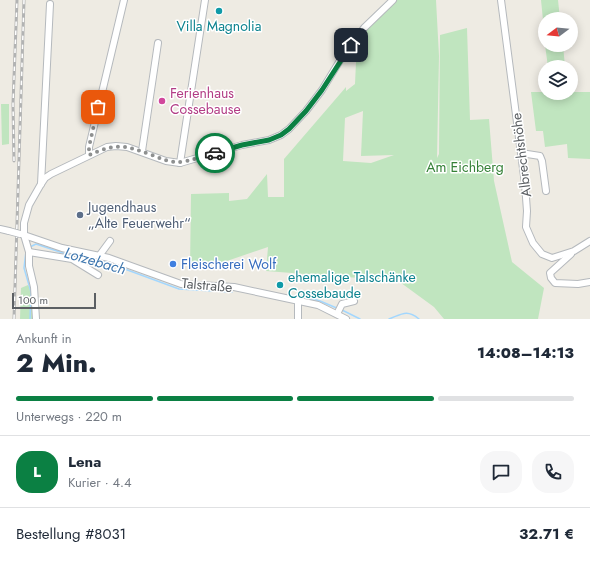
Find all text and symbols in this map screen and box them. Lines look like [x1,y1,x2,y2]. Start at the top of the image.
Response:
marker: Villa Magnolia [214,6,224,16]
north arrow [538,12,578,52]
map controls [538,12,578,100]
place label: Villa Magnolia [177,16,261,36]
pin [334,28,368,62]
icon: home [340,34,362,56]
button: layers [538,60,578,100]
place label: Ferienhaus Cossebause [170,83,241,119]
pin [81,90,115,124]
icon: bag [87,96,109,118]
marker: Ferienhaus Cossebause [157,96,167,106]
street label: Albrechtshöhe [506,112,536,198]
courier [195,133,235,173]
icon: car [204,142,226,164]
park label: Am Eichberg [426,157,504,177]
place label: Jugendhaus „Alte Feuerwehr“ [86,197,191,233]
marker: Jugendhaus „Alte Feuerwehr“ [75,210,85,220]
water label: Lotzebach [62,242,128,280]
place label: Fleischerei Wolf [181,254,277,274]
marker: Fleischerei Wolf [168,259,178,269]
place label: ehemalige Talschänke Cossebaude [288,267,416,303]
street label: Talstraße [181,273,233,297]
marker: ehemalige Talschänke Cossebaude [275,280,285,290]
scale bar [12,291,96,310]
text: 100 m [18,292,48,308]
text: Ankunft in [16,329,72,348]
text: 14:08–14:13 [477,342,574,364]
text: 2 Min. [16,344,97,382]
text: Unterwegs · 220 m [16,407,122,426]
text: Lena [68,451,101,473]
button: chat [480,451,522,493]
button: phone [532,451,574,493]
text: L [33,461,41,483]
text: Kurier · 4.4 [68,473,132,492]
text: Bestellung #8031 [16,523,126,545]
text: 32.71 € [519,523,574,545]

